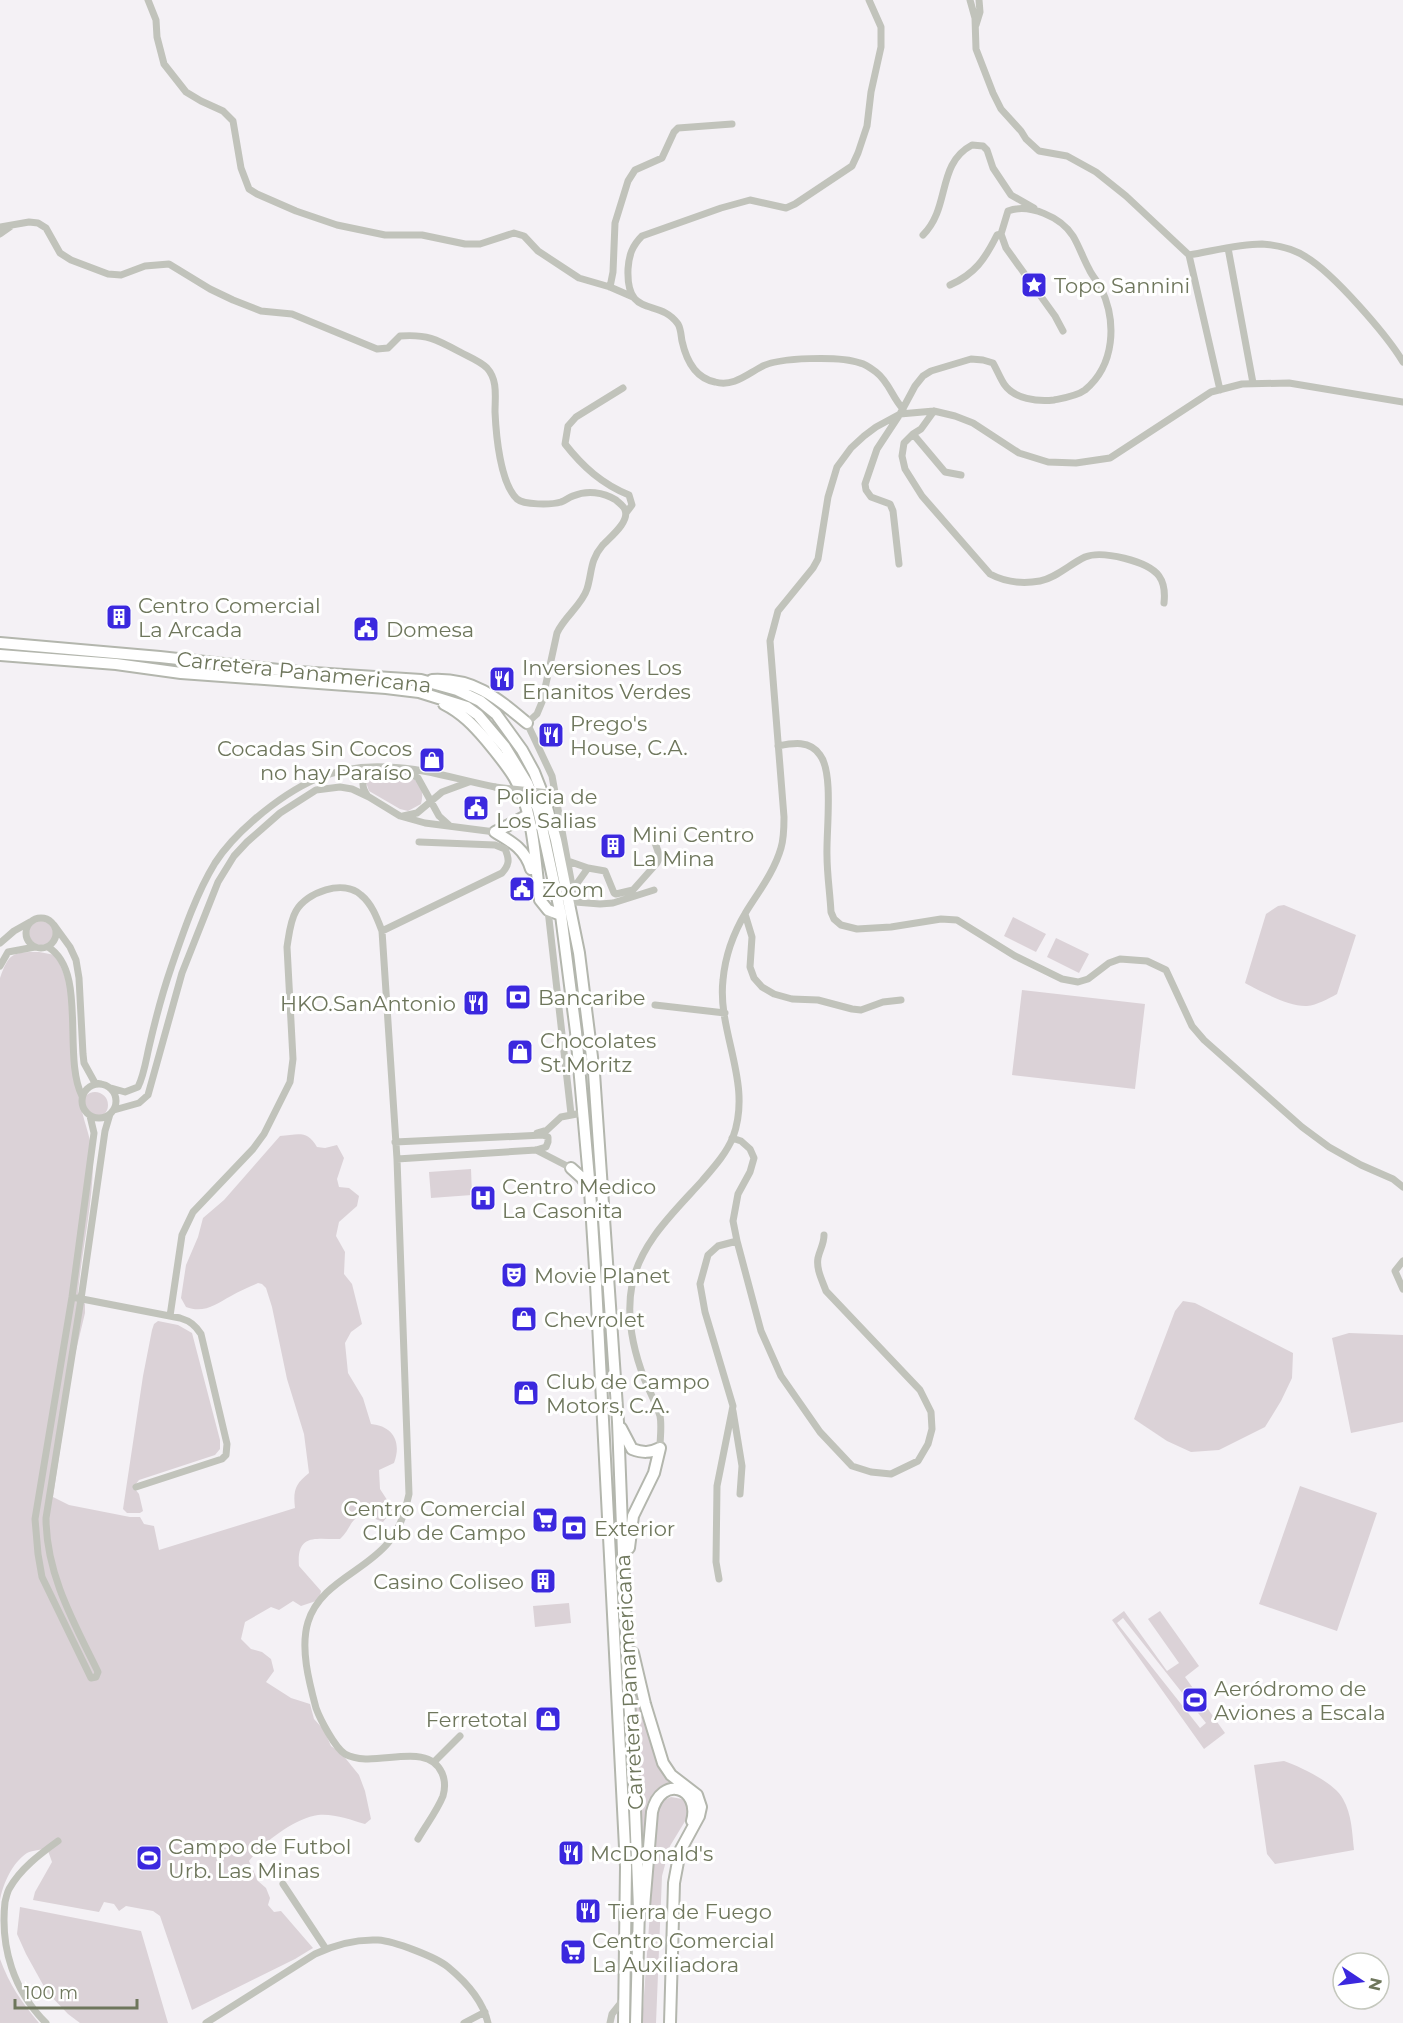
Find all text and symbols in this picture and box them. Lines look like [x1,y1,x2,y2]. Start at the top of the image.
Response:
place icon: Topo Sannini [1019,270,1049,300]
place label: Topo Sannini [1054,273,1190,298]
place label: Centro Comercial La Arcada [138,593,321,642]
building icon: Centro Comercial La Arcada [104,602,134,632]
public building icon: Domesa [351,614,381,644]
place label: Domesa [386,617,474,642]
street label: Carretera Panamericana [175,646,433,698]
place label: Inversiones Los Enanitos Verdes [522,655,691,704]
restaurant icon: Inversiones Los Enanitos Verdes [487,664,517,694]
place label: Prego's House, C.A. [570,711,688,760]
restaurant icon: Prego's House, C.A. [536,720,566,750]
place label: Cocadas Sin Cocos no hay Paraíso [217,736,412,785]
shop icon: Cocadas Sin Cocos no hay Paraíso [417,745,447,775]
place label: Policia de Los Salias [496,784,597,833]
public building icon: Policia de Los Salias [461,793,491,823]
place label: Mini Centro La Mina [632,822,754,871]
building icon: Mini Centro La Mina [598,831,628,861]
public building icon: Zoom [507,874,537,904]
place label: Zoom [542,877,604,902]
bank icon: Bancaribe [503,982,533,1012]
place label: Bancaribe [538,985,645,1010]
restaurant icon: HKO.SanAntonio [461,988,491,1018]
place label: HKO.SanAntonio [280,991,456,1016]
place label: Chocolates St.Moritz [540,1028,656,1077]
shop icon: Chocolates St.Moritz [505,1037,535,1067]
place label: Centro Medico La Casonita [502,1174,656,1223]
hospital icon: Centro Medico La Casonita [468,1183,498,1213]
theatre icon: Movie Planet [499,1260,529,1290]
place label: Movie Planet [534,1263,671,1288]
shop icon: Chevrolet [509,1304,539,1334]
place label: Chevrolet [544,1307,645,1332]
place label: Club de Campo Motors, C.A. [546,1369,710,1418]
shop icon: Club de Campo Motors, C.A. [511,1378,541,1408]
place label: Centro Comercial Club de Campo [343,1496,526,1545]
supermarket icon: Centro Comercial Club de Campo [530,1505,560,1535]
bank icon: Exterior [559,1513,589,1543]
place label: Exterior [594,1516,675,1541]
street label: Carretera Panamericana [610,1554,648,1810]
building icon: Casino Coliseo [528,1566,558,1596]
place label: Casino Coliseo [373,1569,524,1594]
place label: Aeródromo de Aviones a Escala [1214,1676,1386,1725]
sports icon: Aeródromo de Aviones a Escala [1180,1685,1210,1715]
shop icon: Ferretotal [533,1704,563,1734]
place label: Ferretotal [426,1707,528,1732]
place label: Campo de Futbol Urb. Las Minas [168,1834,351,1883]
restaurant icon: McDonald's [556,1838,586,1868]
place label: McDonald's [590,1841,713,1866]
sports icon: Campo de Futbol Urb. Las Minas [134,1843,164,1873]
restaurant icon: Tierra de Fuego [573,1896,603,1926]
place label: Tierra de Fuego [608,1899,772,1924]
place label: Centro Comercial La Auxiliadora [592,1928,775,1977]
supermarket icon: Centro Comercial La Auxiliadora [558,1937,588,1967]
north arrow [1331,1951,1391,2011]
scale bar [15,1972,136,2010]
text: N [1364,1976,1386,1993]
text: 100 m [24,1982,78,2004]

